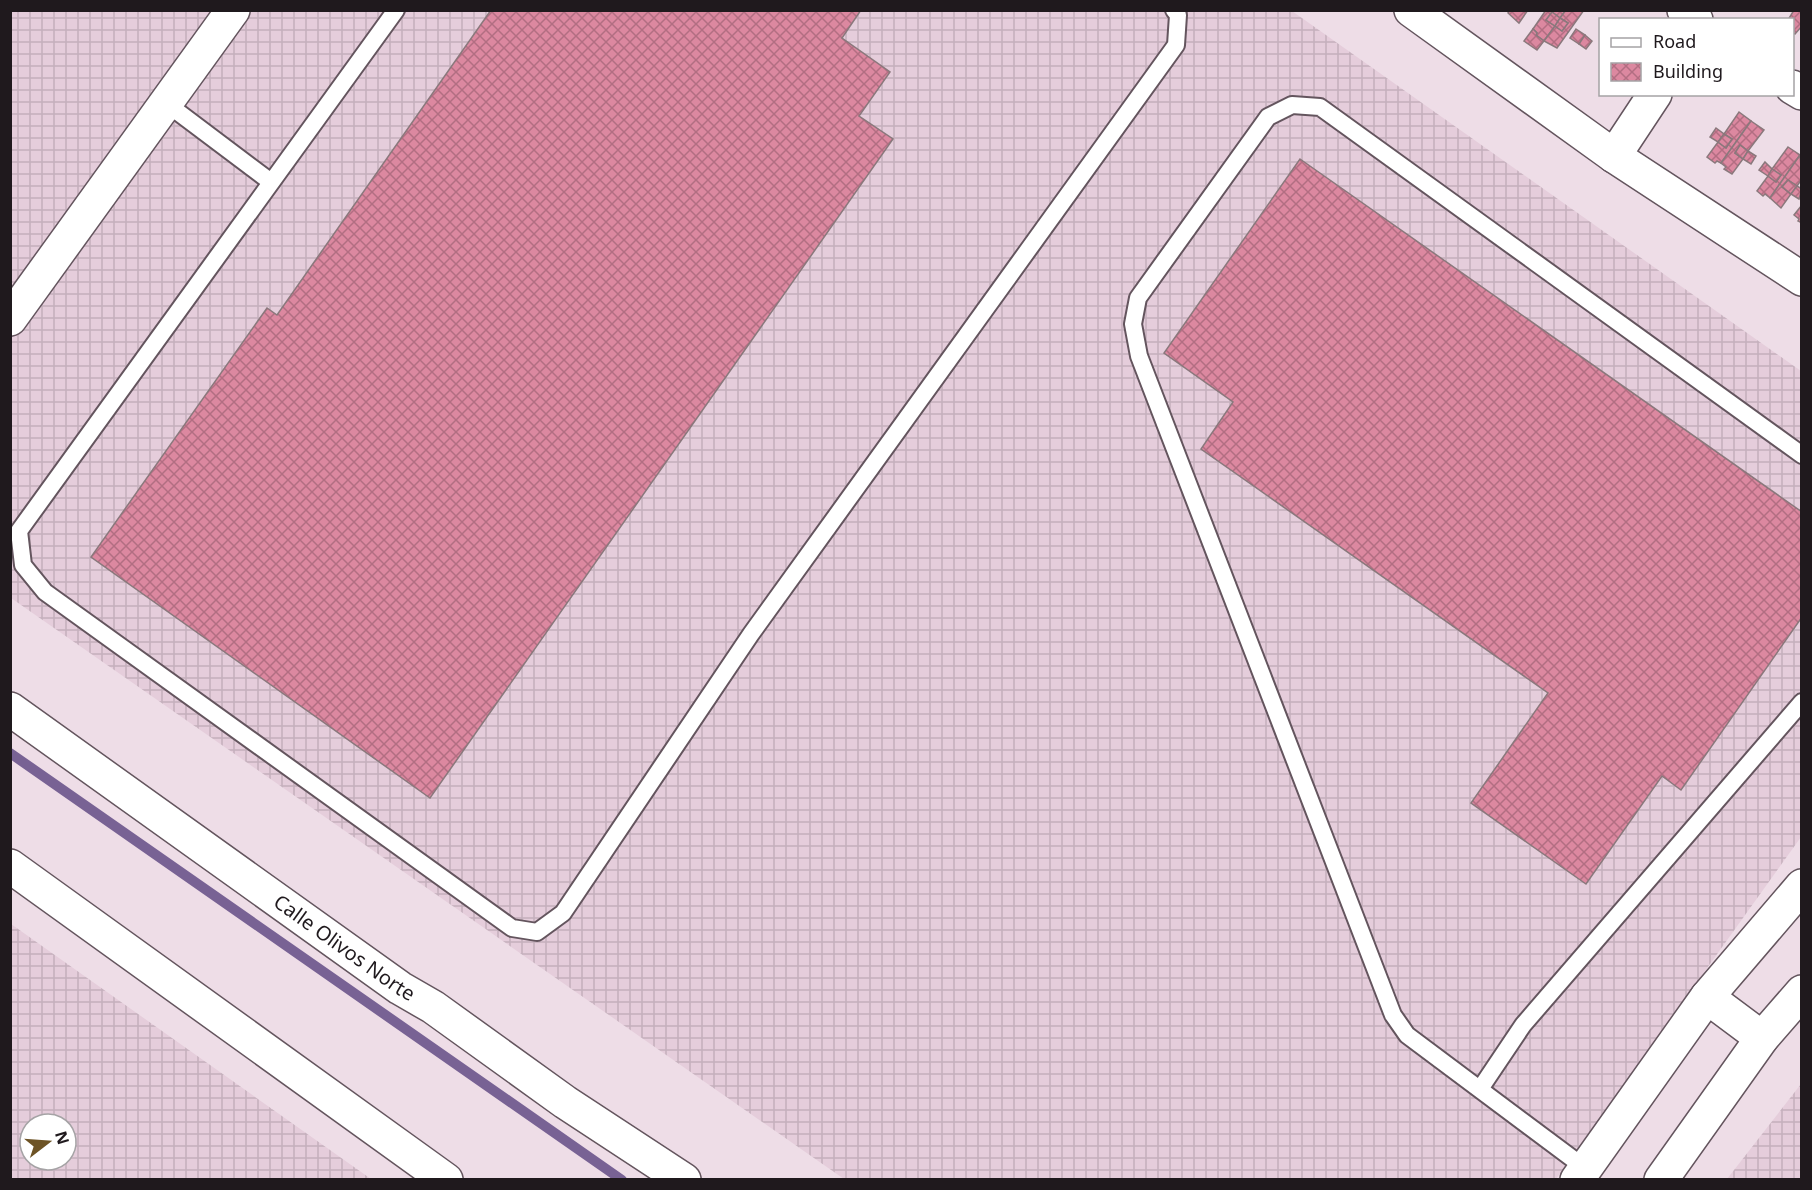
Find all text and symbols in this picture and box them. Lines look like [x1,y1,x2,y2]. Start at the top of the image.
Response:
legend [1599,18,1794,96]
text: Road [1653,29,1696,53]
text: Building [1653,59,1723,83]
street label: Calle Olivos Norte [268,888,420,1007]
north arrow [18,1112,78,1172]
text: N [50,1128,75,1147]

